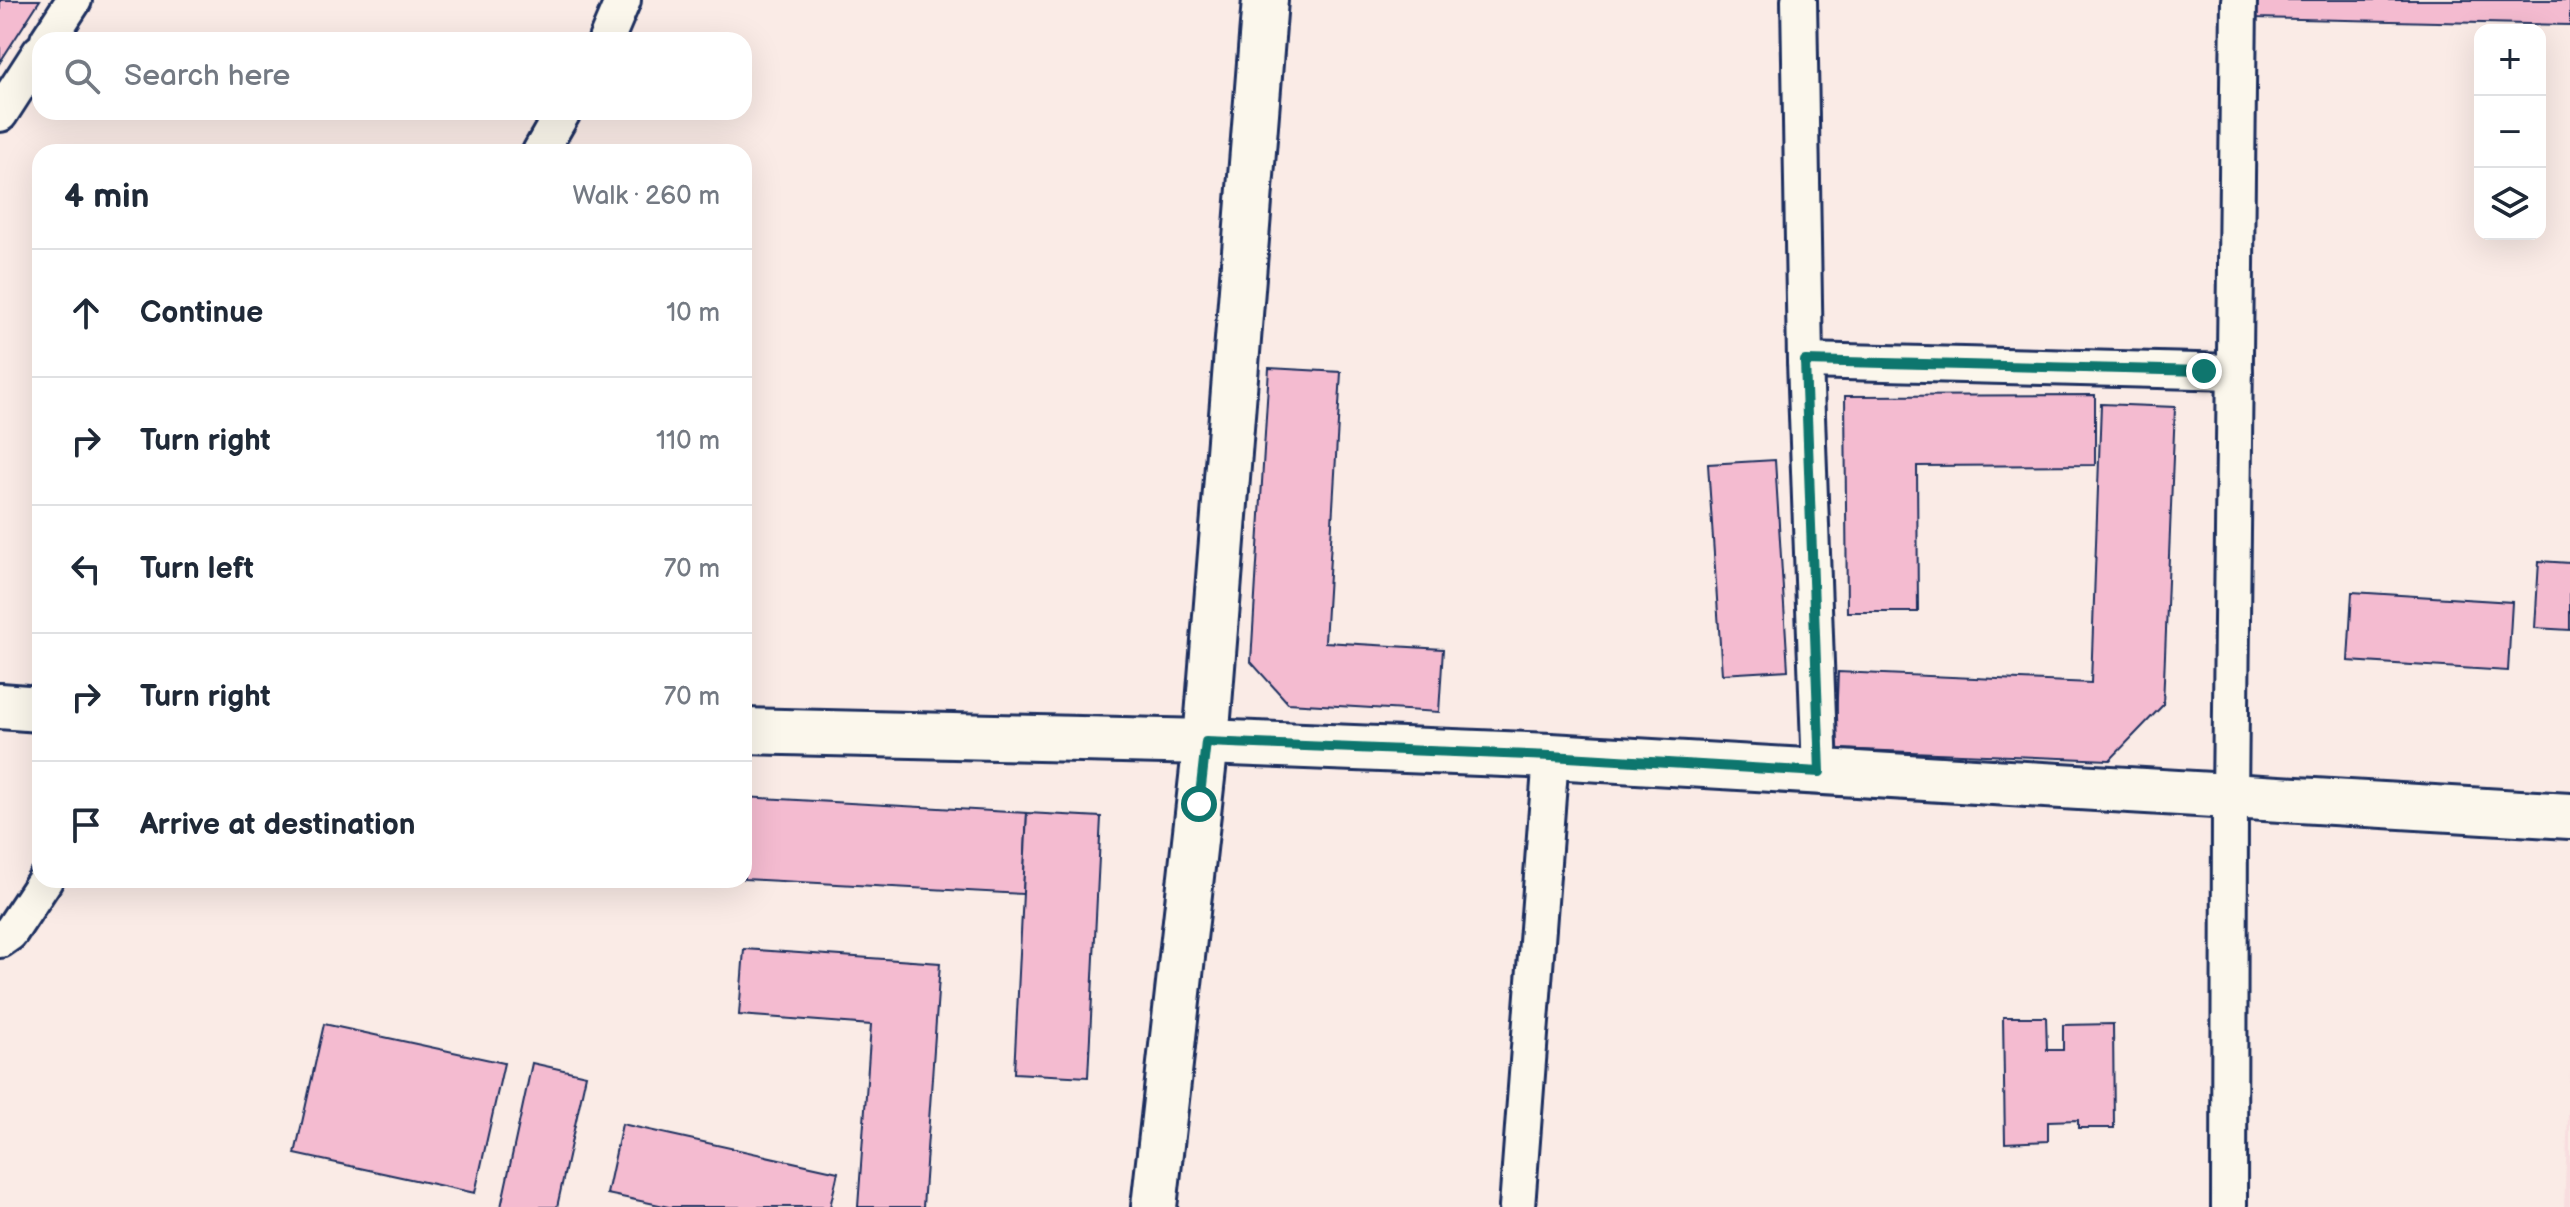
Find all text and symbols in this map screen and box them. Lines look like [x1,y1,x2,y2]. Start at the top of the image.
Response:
map controls [2474,24,2546,240]
button: + [2474,24,2546,96]
search box [32,32,752,120]
icon: search [60,54,104,98]
text: Search here [124,58,290,94]
button: − [2474,96,2546,168]
button: layers [2474,168,2546,240]
text: 4 min [64,176,150,217]
text: Walk · 260 m [573,181,720,212]
icon: ahead [64,291,108,335]
text: Continue [140,295,263,331]
text: 10 m [666,298,720,329]
route end [2186,353,2222,389]
icon: right [64,419,108,463]
text: Turn right [140,423,271,459]
text: 110 m [656,426,720,457]
icon: left [64,547,108,591]
text: Turn left [140,551,254,587]
text: 70 m [663,554,720,585]
icon: right [64,675,108,719]
text: Turn right [140,679,271,715]
text: 70 m [663,682,720,713]
route start [1181,786,1217,822]
icon: arrive [64,803,108,847]
text: Arrive at destination [140,807,416,843]

